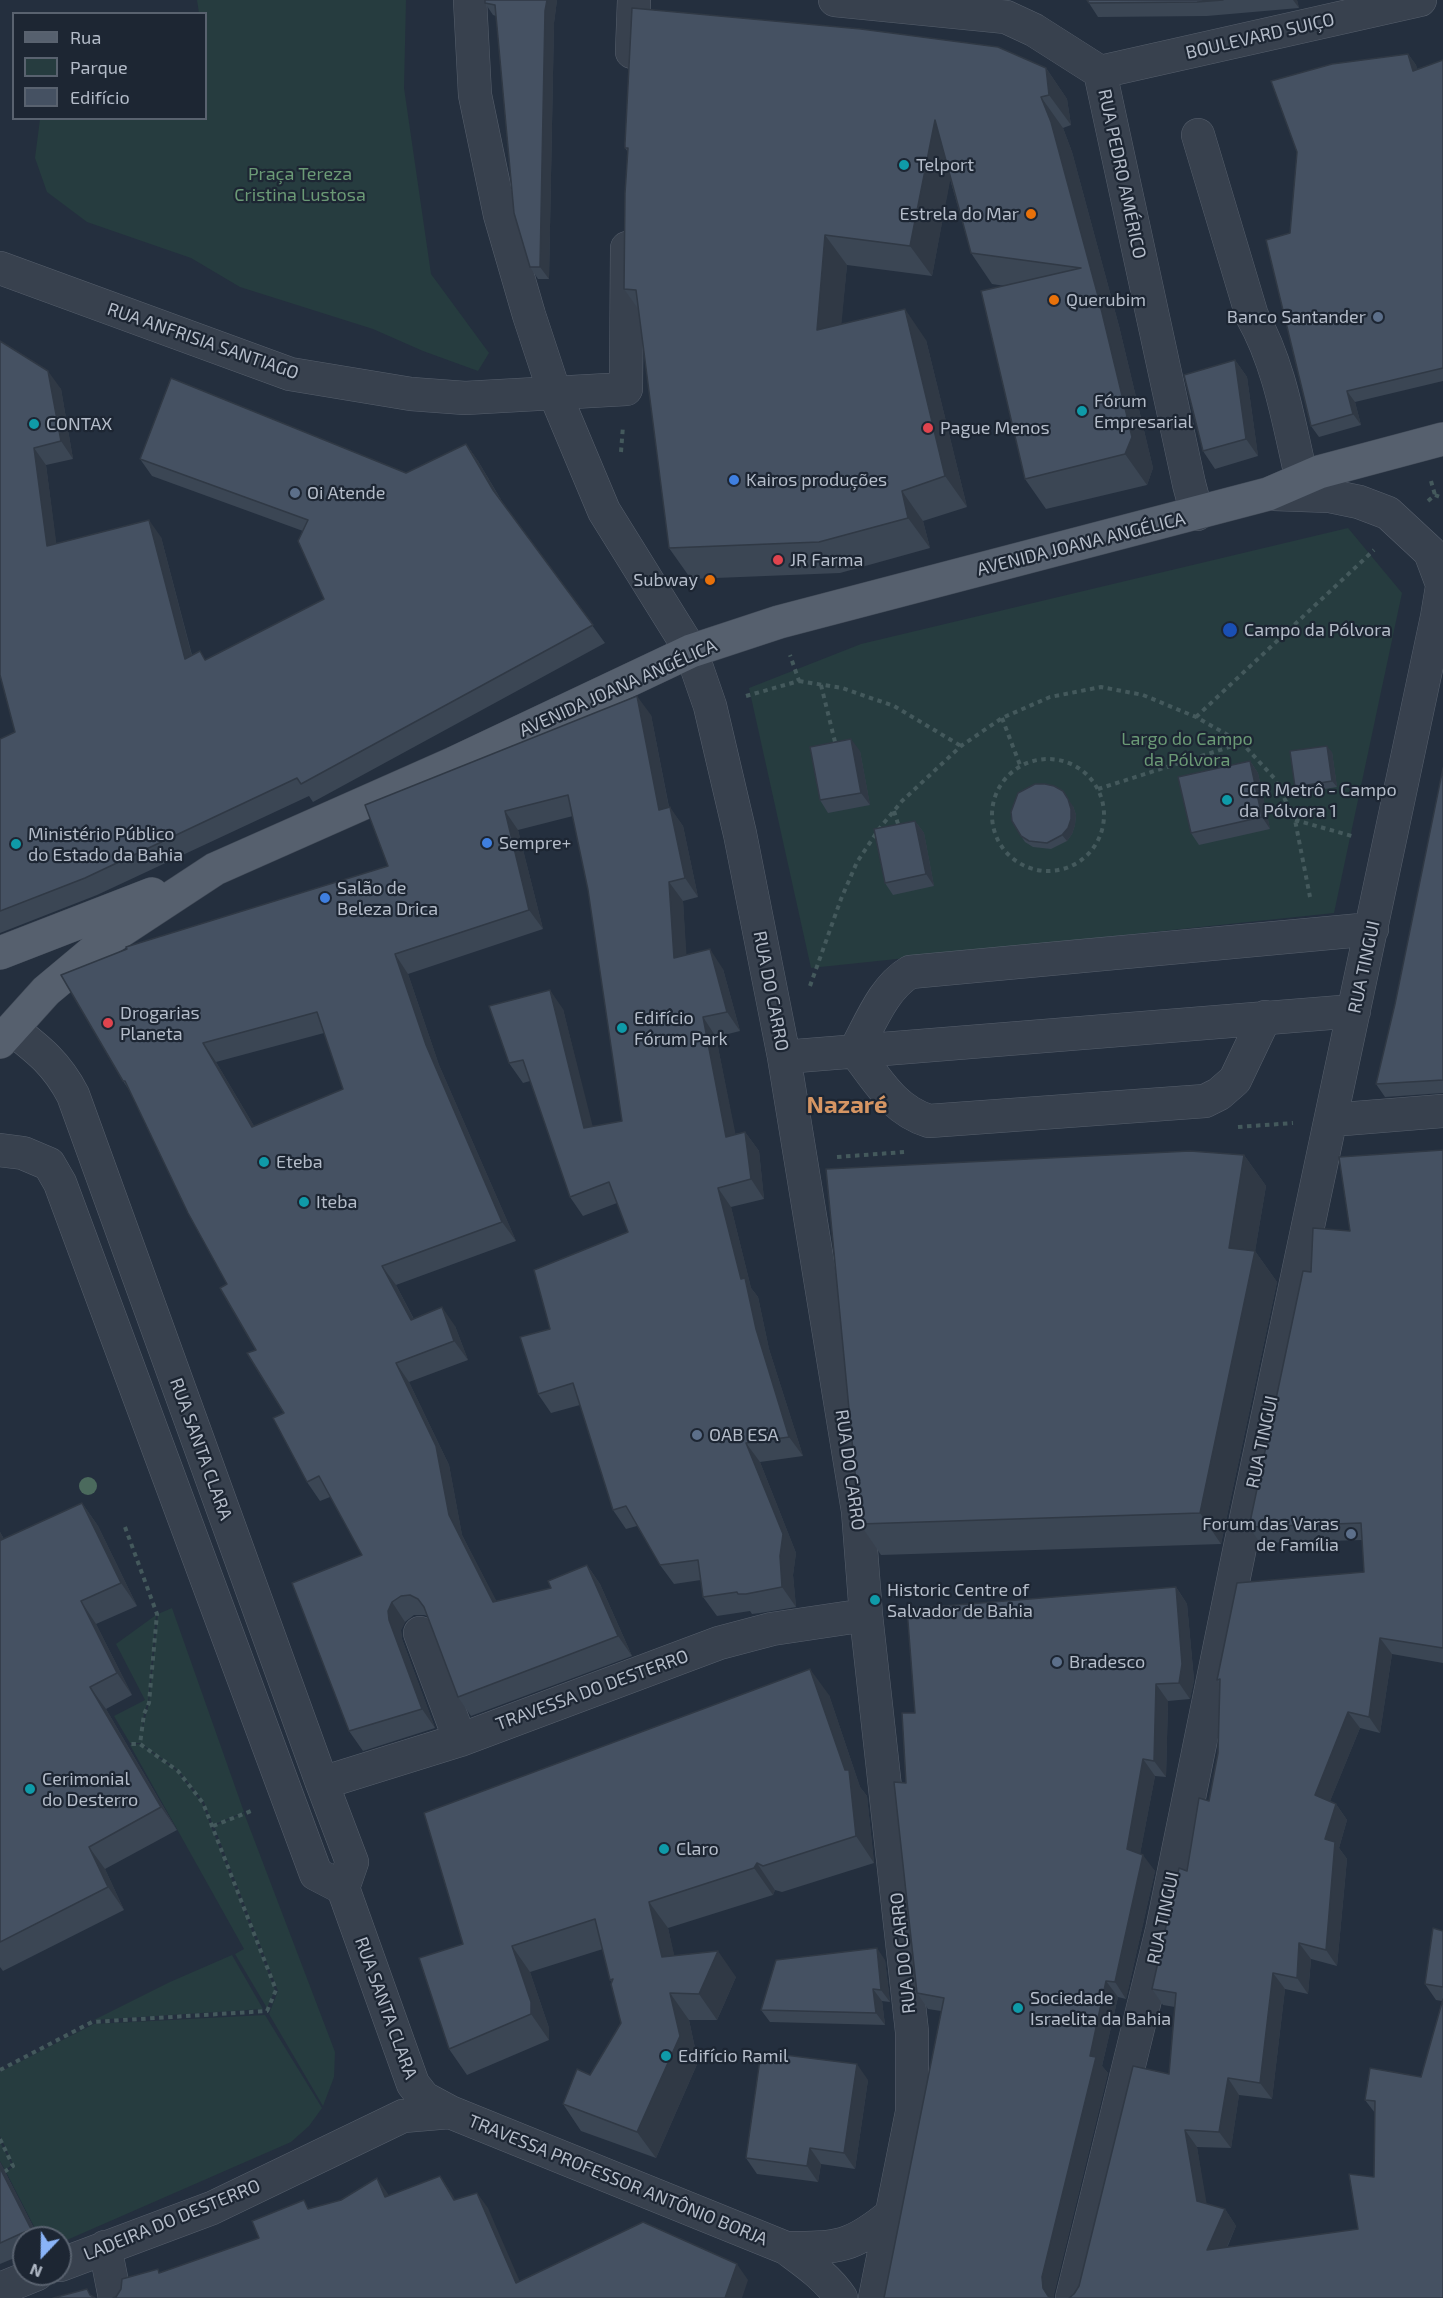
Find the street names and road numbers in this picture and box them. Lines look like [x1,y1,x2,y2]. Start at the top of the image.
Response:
street label: BOULEVARD SUIÇO [1184,8,1336,64]
street label: RUA PEDRO AMÉRICO [1093,87,1151,261]
street label: RUA ANFRISIA SANTIAGO [104,298,302,384]
street label: AVENIDA JOANA ANGÉLICA [975,508,1187,580]
street label: AVENIDA JOANA ANGÉLICA [516,635,720,741]
street label: RUA TINGUI [1344,919,1384,1015]
street label: RUA DO CARRO [749,929,793,1053]
street label: RUA SANTA CLARA [165,1375,237,1523]
street label: RUA TINGUI [1242,1394,1282,1490]
street label: RUA DO CARRO [831,1408,869,1532]
street label: TRAVESSA DO DESTERRO [493,1645,691,1735]
street label: RUA TINGUI [1143,1870,1183,1966]
street label: RUA DO CARRO [886,1891,920,2015]
street label: RUA SANTA CLARA [350,1934,422,2082]
street label: TRAVESSA PROFESSOR ANTÔNIO BORJA [465,2110,771,2250]
street label: LADEIRA DO DESTERRO [81,2175,263,2265]

